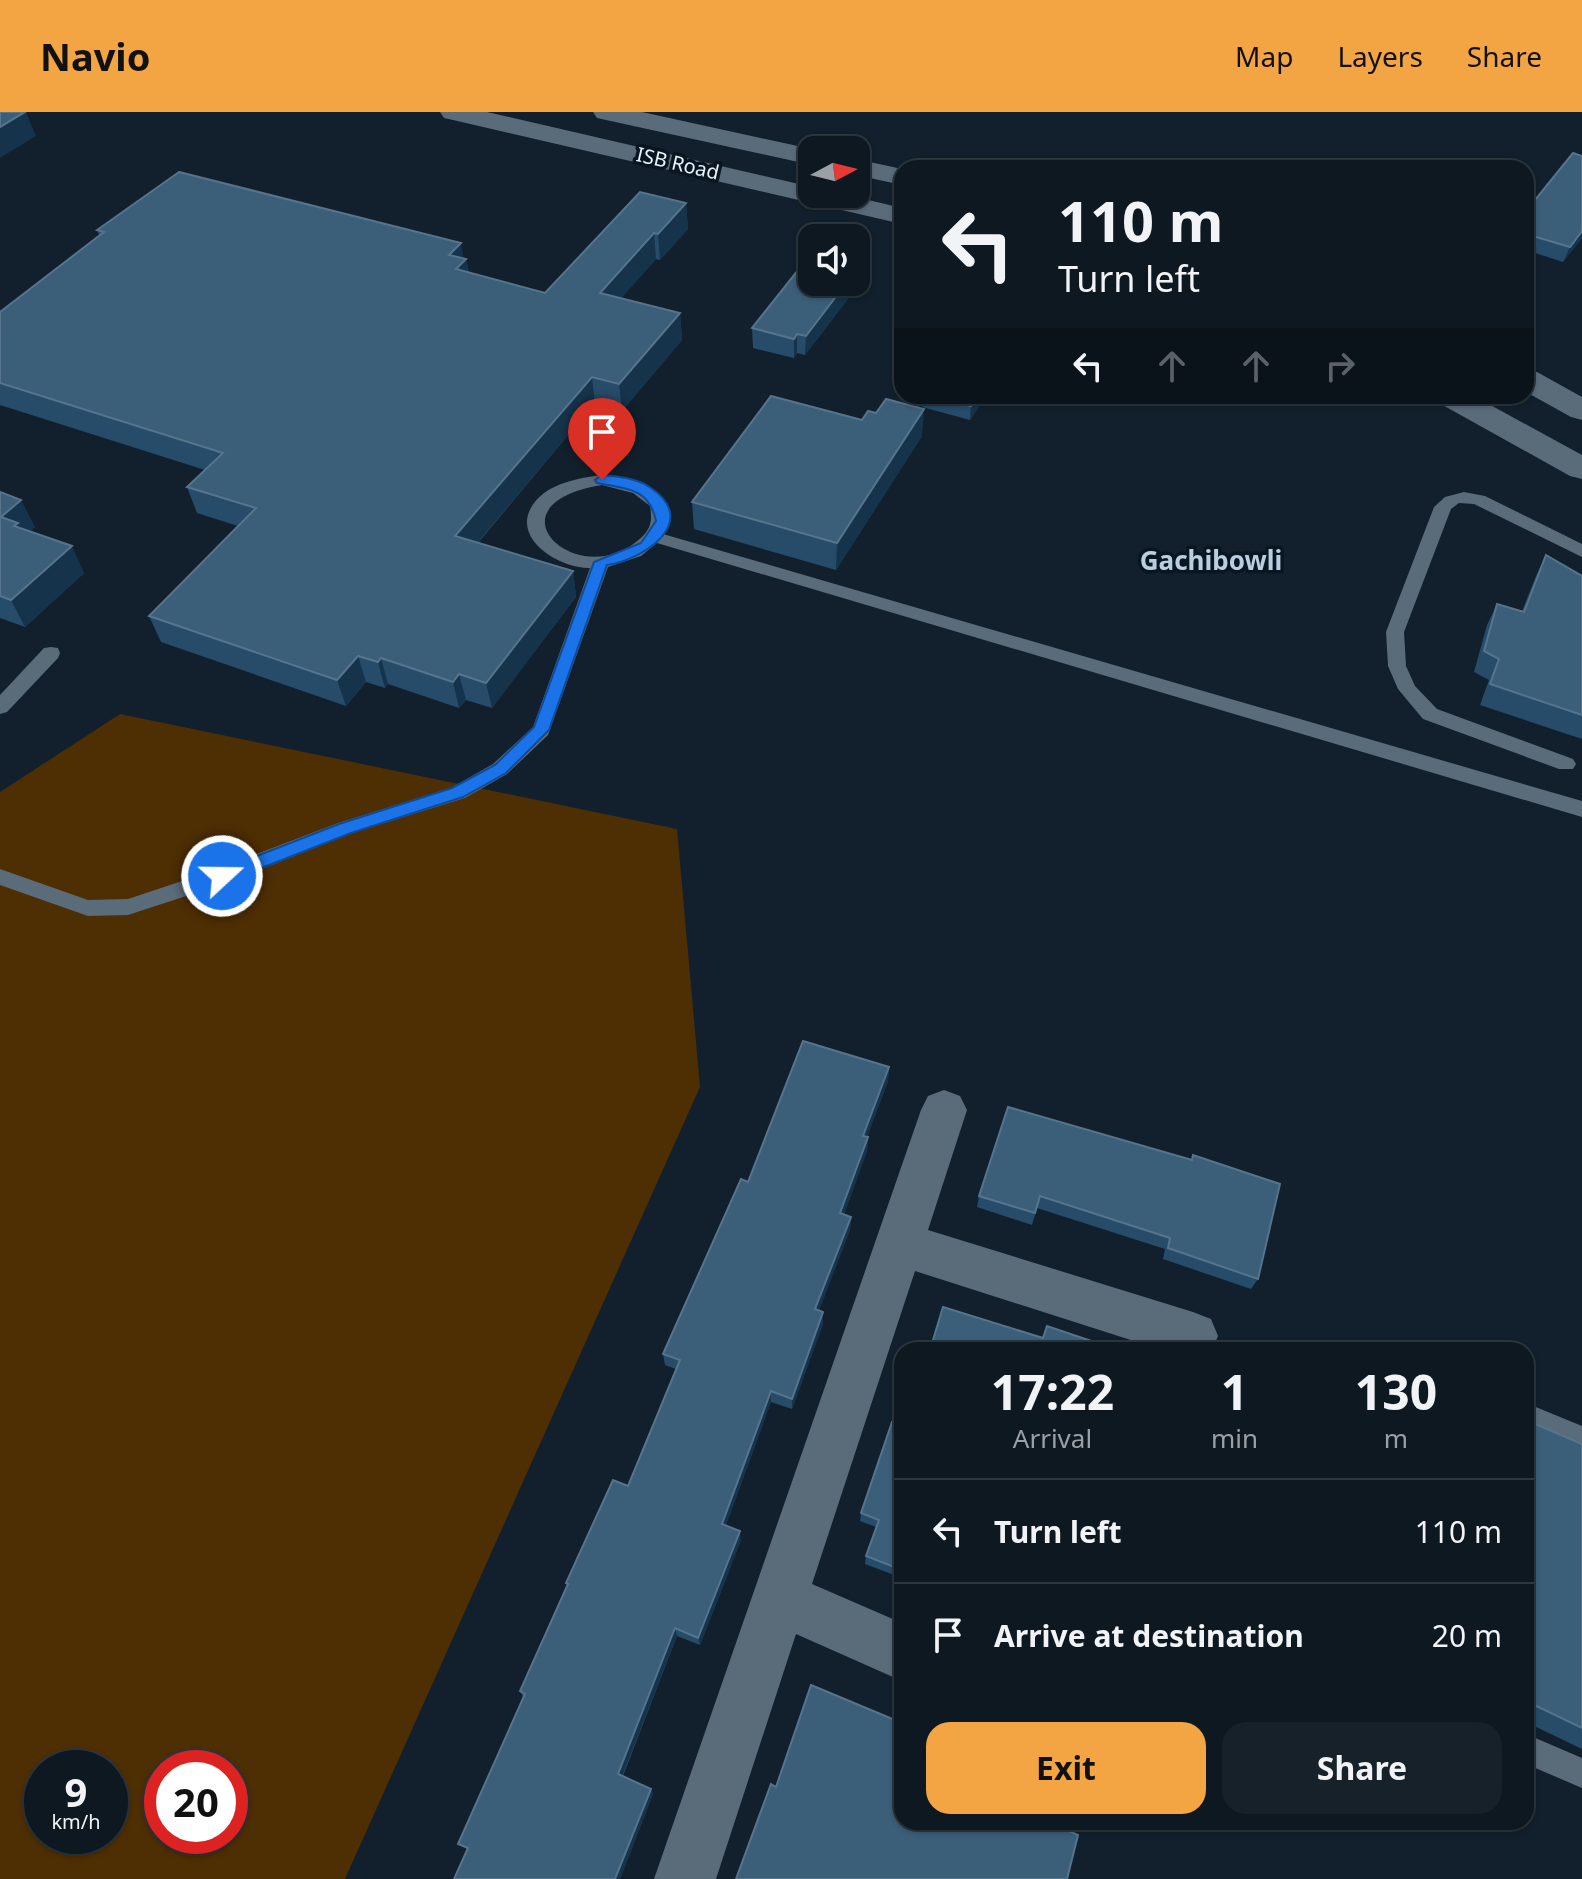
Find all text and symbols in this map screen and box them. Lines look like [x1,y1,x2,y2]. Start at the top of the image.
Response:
text: Navio [40,30,150,82]
text: Map [1235,37,1293,75]
text: Layers [1337,37,1423,75]
text: Share [1467,37,1542,75]
north arrow [798,136,870,208]
map controls [798,136,870,296]
street label: ISB Road [634,140,722,186]
text: 110 m [1058,182,1223,258]
icon: left [926,192,1030,296]
button: sound [798,224,870,296]
text: Turn left [1058,254,1200,303]
icon: left [1066,344,1110,388]
icon: ahead [1150,344,1194,388]
icon: ahead [1234,344,1278,388]
icon: right [1318,344,1362,388]
pin [568,398,636,480]
icon: arrive [580,410,624,454]
district label: Gachibowli [1140,542,1282,578]
position arrow [180,834,264,918]
text: 17:22 [991,1359,1114,1424]
text: 1 [1221,1359,1248,1424]
text: 130 [1355,1359,1437,1424]
text: Arrival [1013,1420,1092,1456]
text: min [1211,1420,1258,1456]
text: m [1384,1420,1408,1456]
icon: left [926,1509,970,1553]
text: Turn left [994,1511,1122,1552]
text: 110 m [1415,1511,1502,1552]
icon: arrive [926,1613,970,1657]
text: Arrive at destination [994,1615,1304,1656]
text: 20 m [1432,1615,1502,1656]
button: Exit [926,1722,1206,1814]
button: Share [1222,1722,1502,1814]
speed limit sign: 20 [144,1750,248,1854]
text: 9 [65,1764,87,1819]
text: km/h [51,1808,101,1835]

